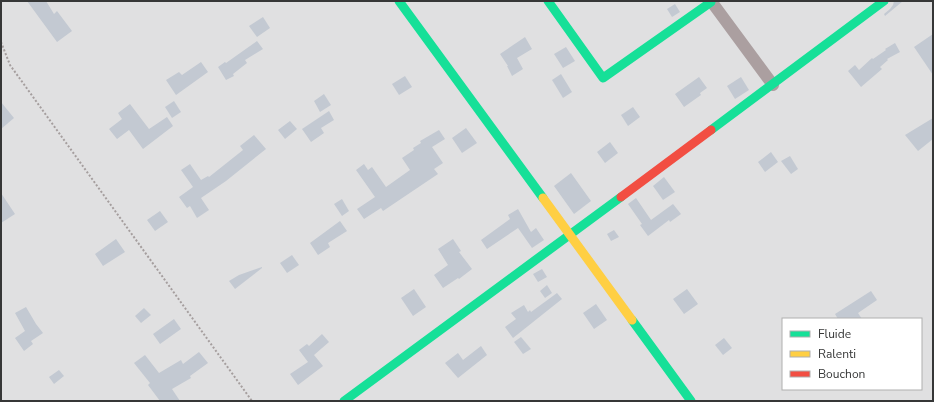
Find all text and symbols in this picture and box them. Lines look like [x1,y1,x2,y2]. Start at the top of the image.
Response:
legend [782,318,922,390]
text: Fluide [818,326,851,342]
text: Ralenti [818,346,856,362]
text: Bouchon [818,366,865,382]

